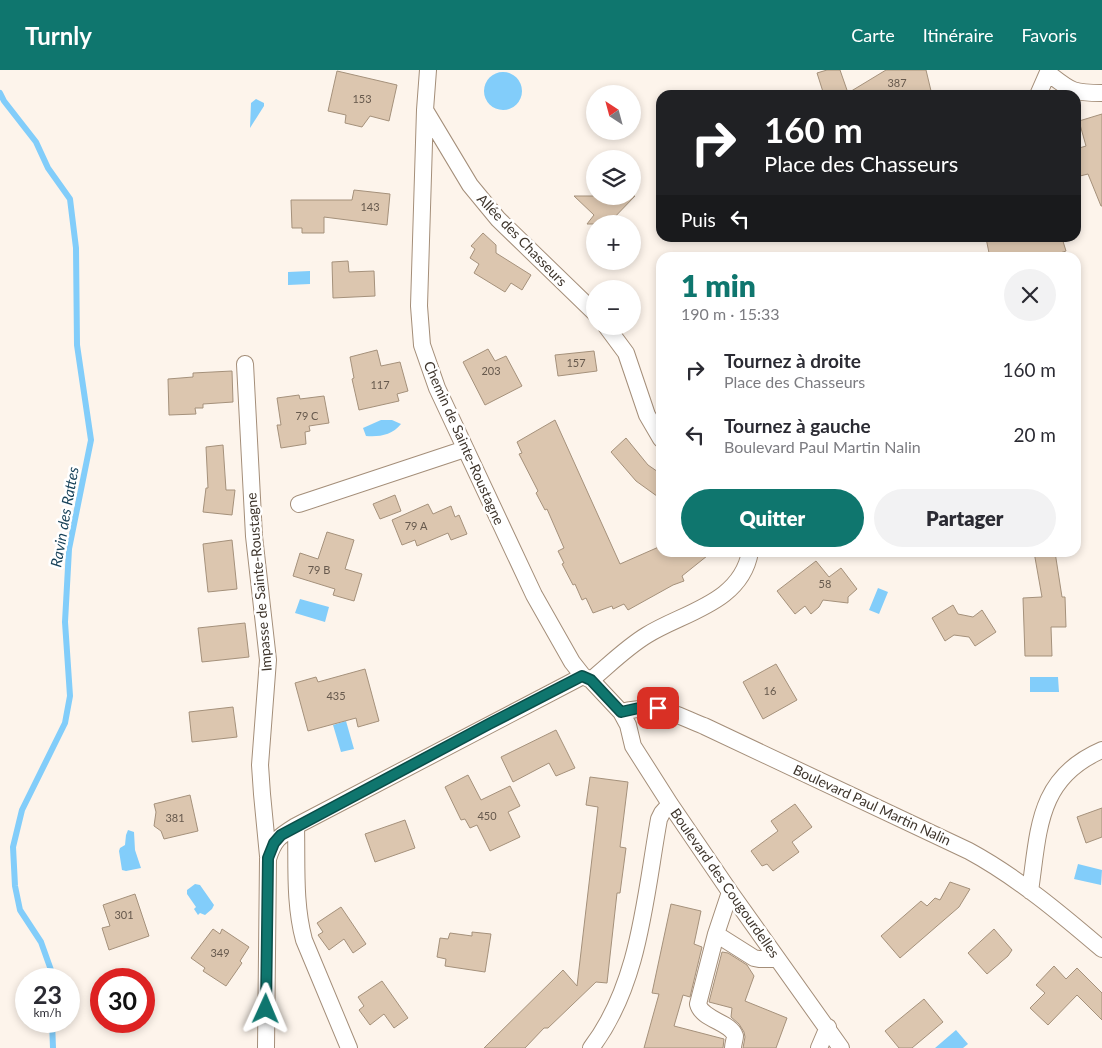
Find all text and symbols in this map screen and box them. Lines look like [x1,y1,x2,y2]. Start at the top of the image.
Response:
text: Turnly [25,21,92,50]
text: Carte [851,24,895,46]
text: Itinéraire [923,24,993,46]
text: Favoris [1021,24,1077,46]
house number: 387 [887,76,907,89]
north arrow [586,85,641,140]
map controls [586,85,641,335]
house number: 153 [352,92,372,105]
text: 160 m [764,108,863,150]
icon: right [681,110,746,175]
button: layers [586,150,641,205]
text: Place des Chasseurs [764,150,958,177]
street label: Allée des Chasseurs [474,190,571,289]
house number: 143 [360,200,380,213]
icon: left [726,205,754,233]
text: Puis [681,208,716,231]
button: + [586,215,641,270]
text: 1 min [681,267,756,303]
button: close [1004,269,1056,321]
button: − [586,280,641,335]
text: 190 m · 15:33 [681,304,780,323]
text: Tournez à droite [724,349,861,372]
house number: 157 [566,356,586,369]
icon: right [681,356,709,384]
street label: Chemin de Sainte-Roustagne [421,358,508,527]
text: 160 m [1002,358,1056,381]
house number: 203 [481,364,501,377]
text: Place des Chasseurs [724,372,865,391]
house number: 117 [370,378,390,391]
house number: 79 C [296,409,319,422]
text: Tournez à gauche [724,414,871,437]
icon: left [681,421,709,449]
text: 20 m [1013,423,1056,446]
text: Boulevard Paul Martin Nalin [724,437,921,456]
water label: Ravin des Rattes [46,465,82,568]
button: Quitter [681,489,864,547]
button: Partager [874,489,1056,547]
street label: Impasse de Sainte-Roustagne [242,492,275,672]
house number: 79 A [405,519,428,532]
house number: 79 B [308,563,330,576]
house number: 58 [819,577,831,590]
house number: 16 [764,684,776,697]
pin [637,687,679,729]
house number: 435 [326,689,346,702]
icon: arrive [644,694,672,722]
street label: Boulevard Paul Martin Nalin [791,760,954,849]
street label: Boulevard des Cougourdelles [667,805,784,961]
house number: 450 [477,809,497,822]
house number: 381 [165,811,185,824]
house number: 301 [114,908,134,921]
house number: 349 [210,946,230,959]
speed limit sign: 30 [90,968,155,1033]
text: 23 [33,979,62,1009]
position arrow [239,982,291,1034]
text: km/h [33,1005,62,1020]

